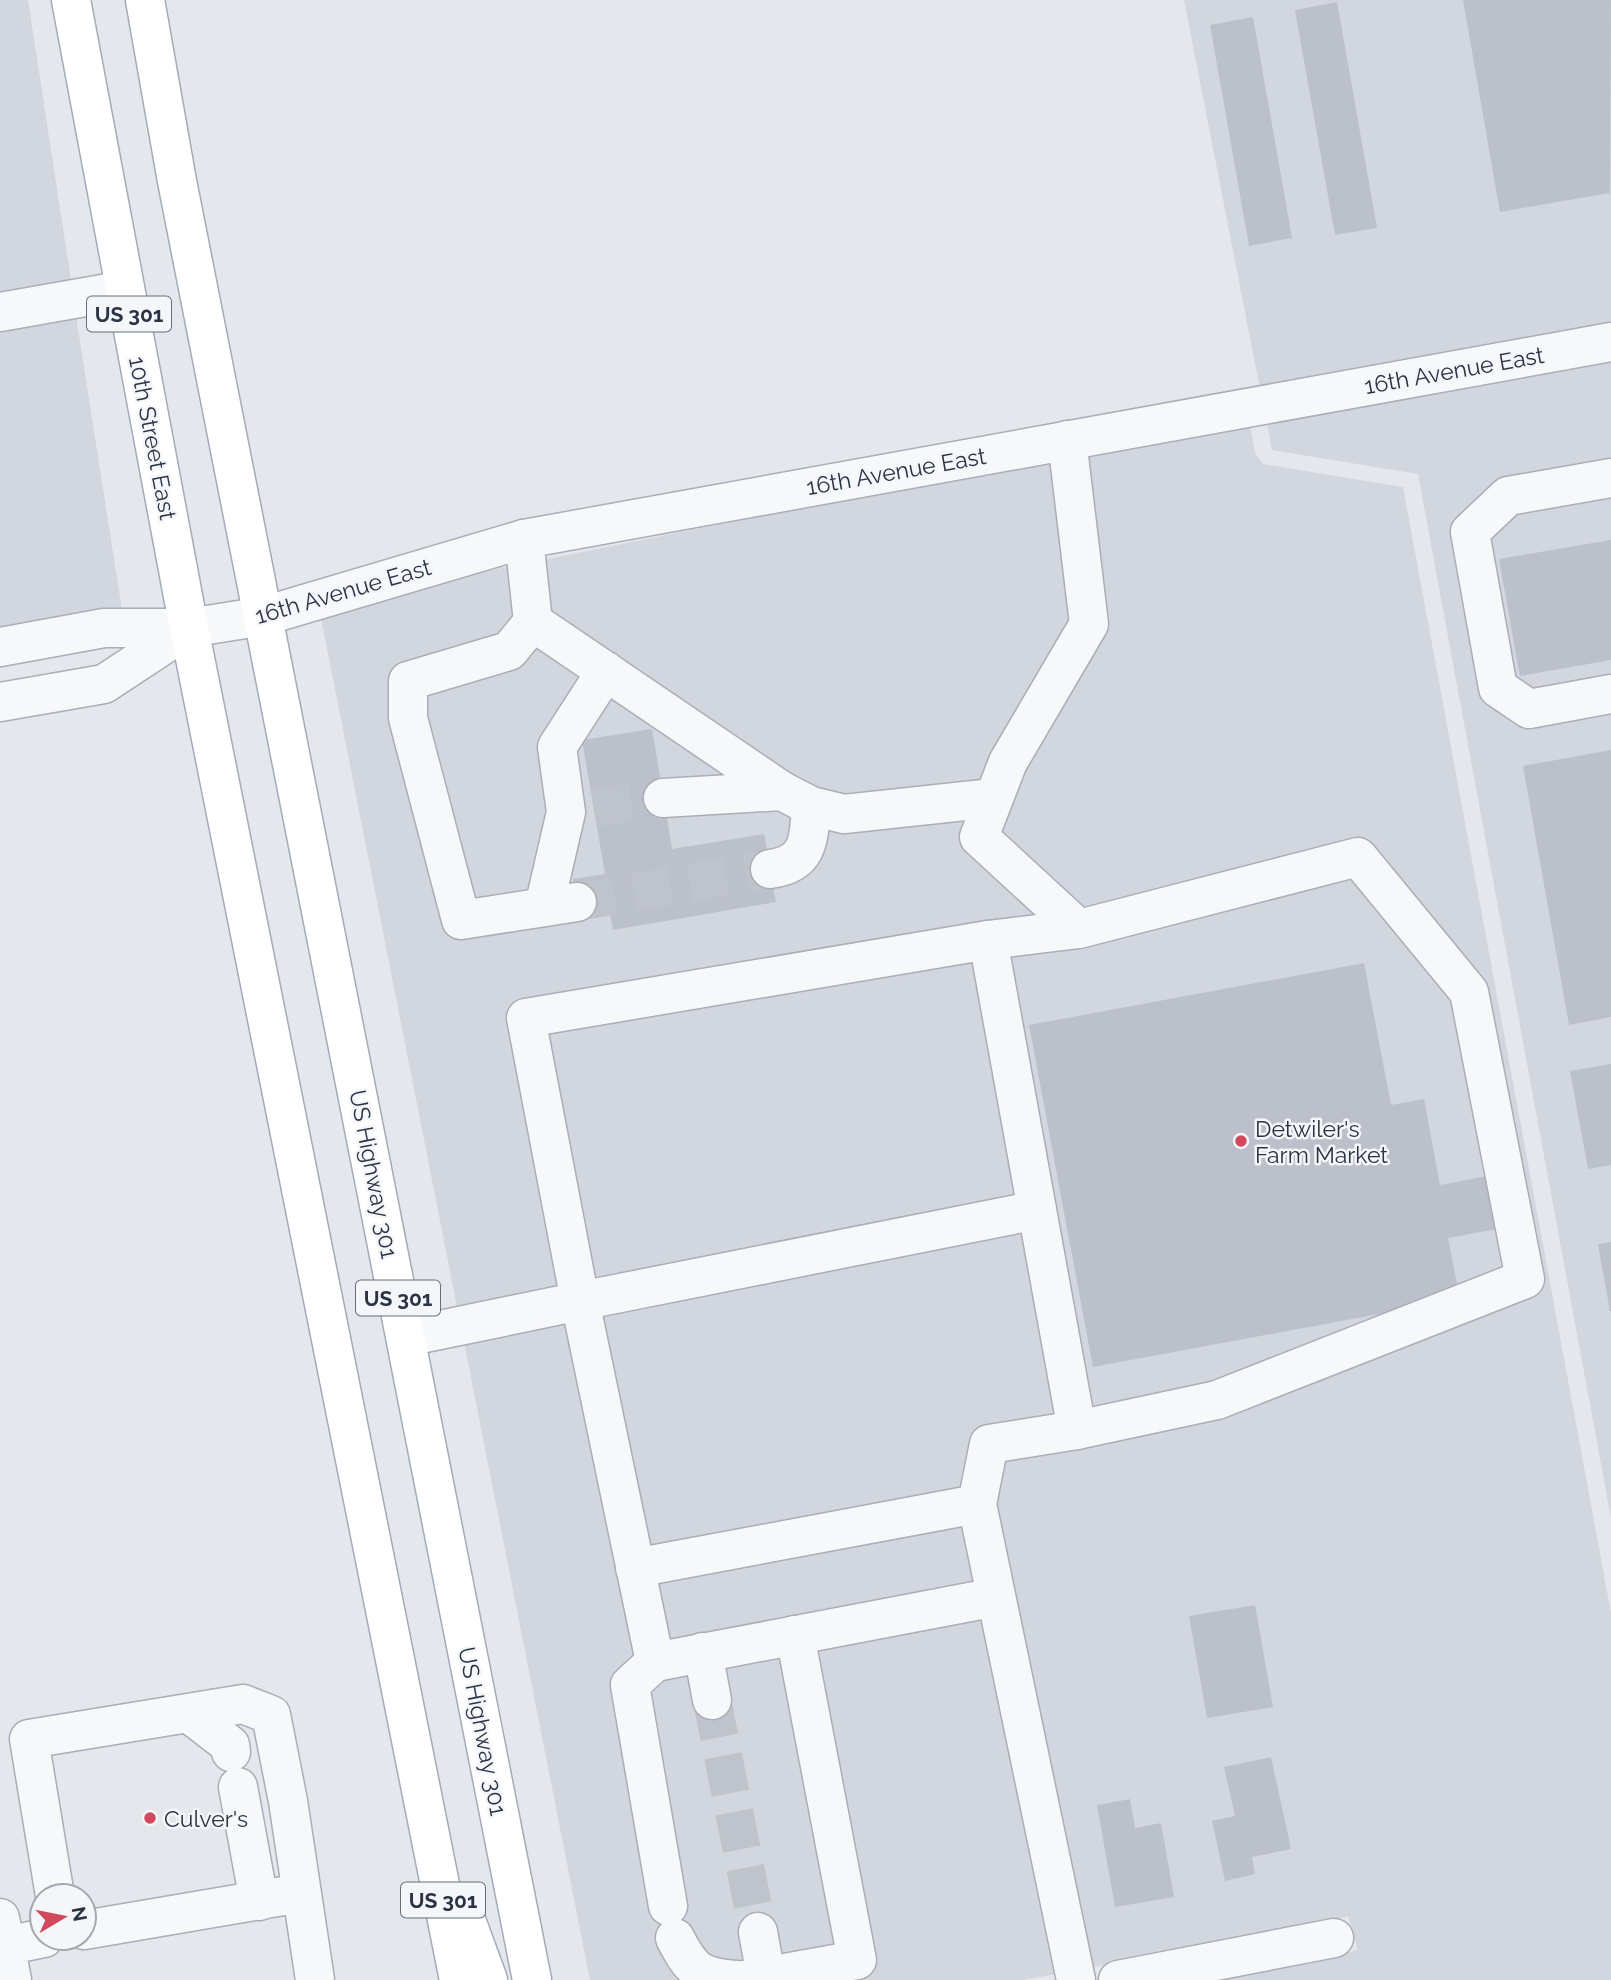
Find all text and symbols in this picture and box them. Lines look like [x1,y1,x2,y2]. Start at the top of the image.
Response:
road number: US 301 [87,296,171,332]
street label: 16th Avenue East [1362,341,1546,399]
street label: 10th Street East [124,354,182,522]
street label: 16th Avenue East [804,442,988,500]
street label: 16th Avenue East [252,553,434,629]
street label: US Highway 301 [344,1087,404,1261]
place label: Detwiler's Farm Market [1255,1115,1388,1168]
marker: Detwiler's Farm Market [1233,1133,1249,1149]
road number: US 301 [356,1280,440,1316]
street label: US Highway 301 [453,1644,513,1818]
place label: Culver's [164,1805,248,1832]
marker: Culver's [142,1810,158,1826]
north arrow [28,1882,98,1952]
road number: US 301 [401,1882,485,1918]
text: N [68,1905,92,1923]

